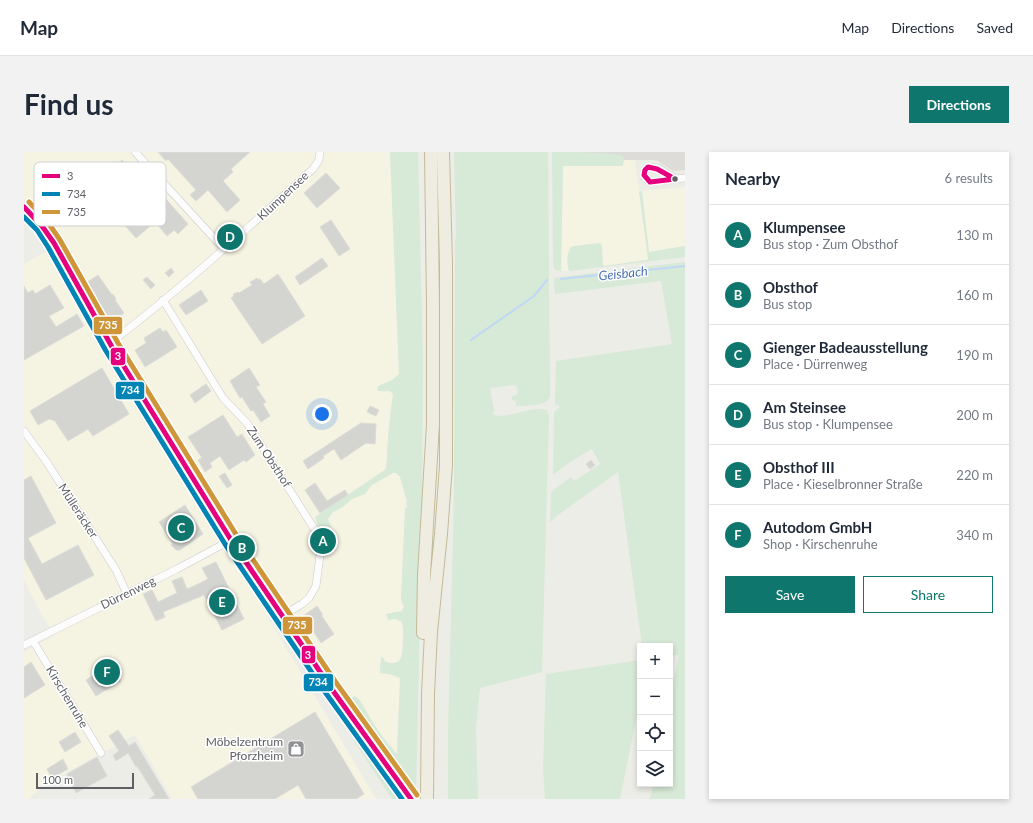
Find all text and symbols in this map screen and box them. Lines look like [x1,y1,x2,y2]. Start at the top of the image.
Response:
text: Map [20,16,58,39]
text: Map [842,19,869,36]
text: Directions [891,19,954,36]
text: Saved [976,19,1013,36]
button: Directions [909,86,1009,123]
text: Find us [24,87,114,121]
legend [34,162,166,226]
street label: Klumpensee [254,168,312,223]
text: Nearby [725,168,780,189]
text: 3 [67,169,73,182]
text: 6 results [945,170,993,186]
unlabelled marker [670,174,680,184]
text: 734 [67,187,87,200]
text: 735 [67,205,86,218]
text: Klumpensee [763,218,846,236]
pin: D [217,222,243,252]
text: A [733,227,743,243]
text: 130 m [956,227,993,243]
text: Bus stop · Zum Obsthof [763,236,898,252]
water label: Geisbach [598,262,649,284]
text: Obsthof [763,278,818,296]
text: B [734,287,742,303]
text: 160 m [956,287,993,303]
text: Bus stop [763,296,812,312]
line badge: 735 [93,316,123,335]
text: 735 [98,318,118,331]
text: Gienger Badeausstellung [763,338,928,356]
line badge: 3 [110,347,126,366]
text: C [734,347,742,363]
text: 190 m [956,347,993,363]
text: 3 [115,349,121,362]
text: Place · Dürrenweg [763,356,867,372]
line badge: 734 [115,381,145,400]
text: 734 [120,383,140,396]
text: Am Steinsee [763,398,846,416]
your location [312,404,332,424]
text: D [733,407,743,423]
text: 200 m [956,407,993,423]
text: Bus stop · Klumpensee [763,416,893,432]
street label: Zum Obsthof [244,423,295,491]
text: Obsthof III [763,458,835,476]
text: E [734,467,742,483]
text: 220 m [956,467,993,483]
text: Place · Kieselbronner Straße [763,476,923,492]
street label: Mülleräcker [55,481,102,541]
pin: C [168,513,194,543]
text: Autodom GmbH [763,518,872,536]
pin: A [310,526,336,556]
text: F [734,527,742,543]
text: 340 m [956,527,993,543]
pin: B [229,533,255,563]
text: Shop · Kirschenruhe [763,536,878,552]
street label: Dürrenweg [98,573,158,612]
button: Save [725,576,855,613]
button: Share [863,576,993,613]
pin: E [209,587,235,617]
line badge: 735 [282,616,313,635]
text: 735 [287,618,307,631]
map controls [637,643,673,787]
button: + [637,643,673,679]
line badge: 3 [301,645,316,664]
text: 3 [305,648,311,661]
pin: F [94,657,120,687]
street label: Kirschenruhe [43,663,92,731]
line badge: 734 [303,673,334,692]
text: 734 [308,675,328,688]
button: − [637,679,673,715]
button: locate [637,715,673,751]
place label: Möbelzentrum Pforzheim [206,734,283,763]
shop icon: Möbelzentrum Pforzheim [286,739,306,759]
button: layers [637,751,673,787]
scale bar [36,771,134,790]
text: 100 m [42,773,73,786]

